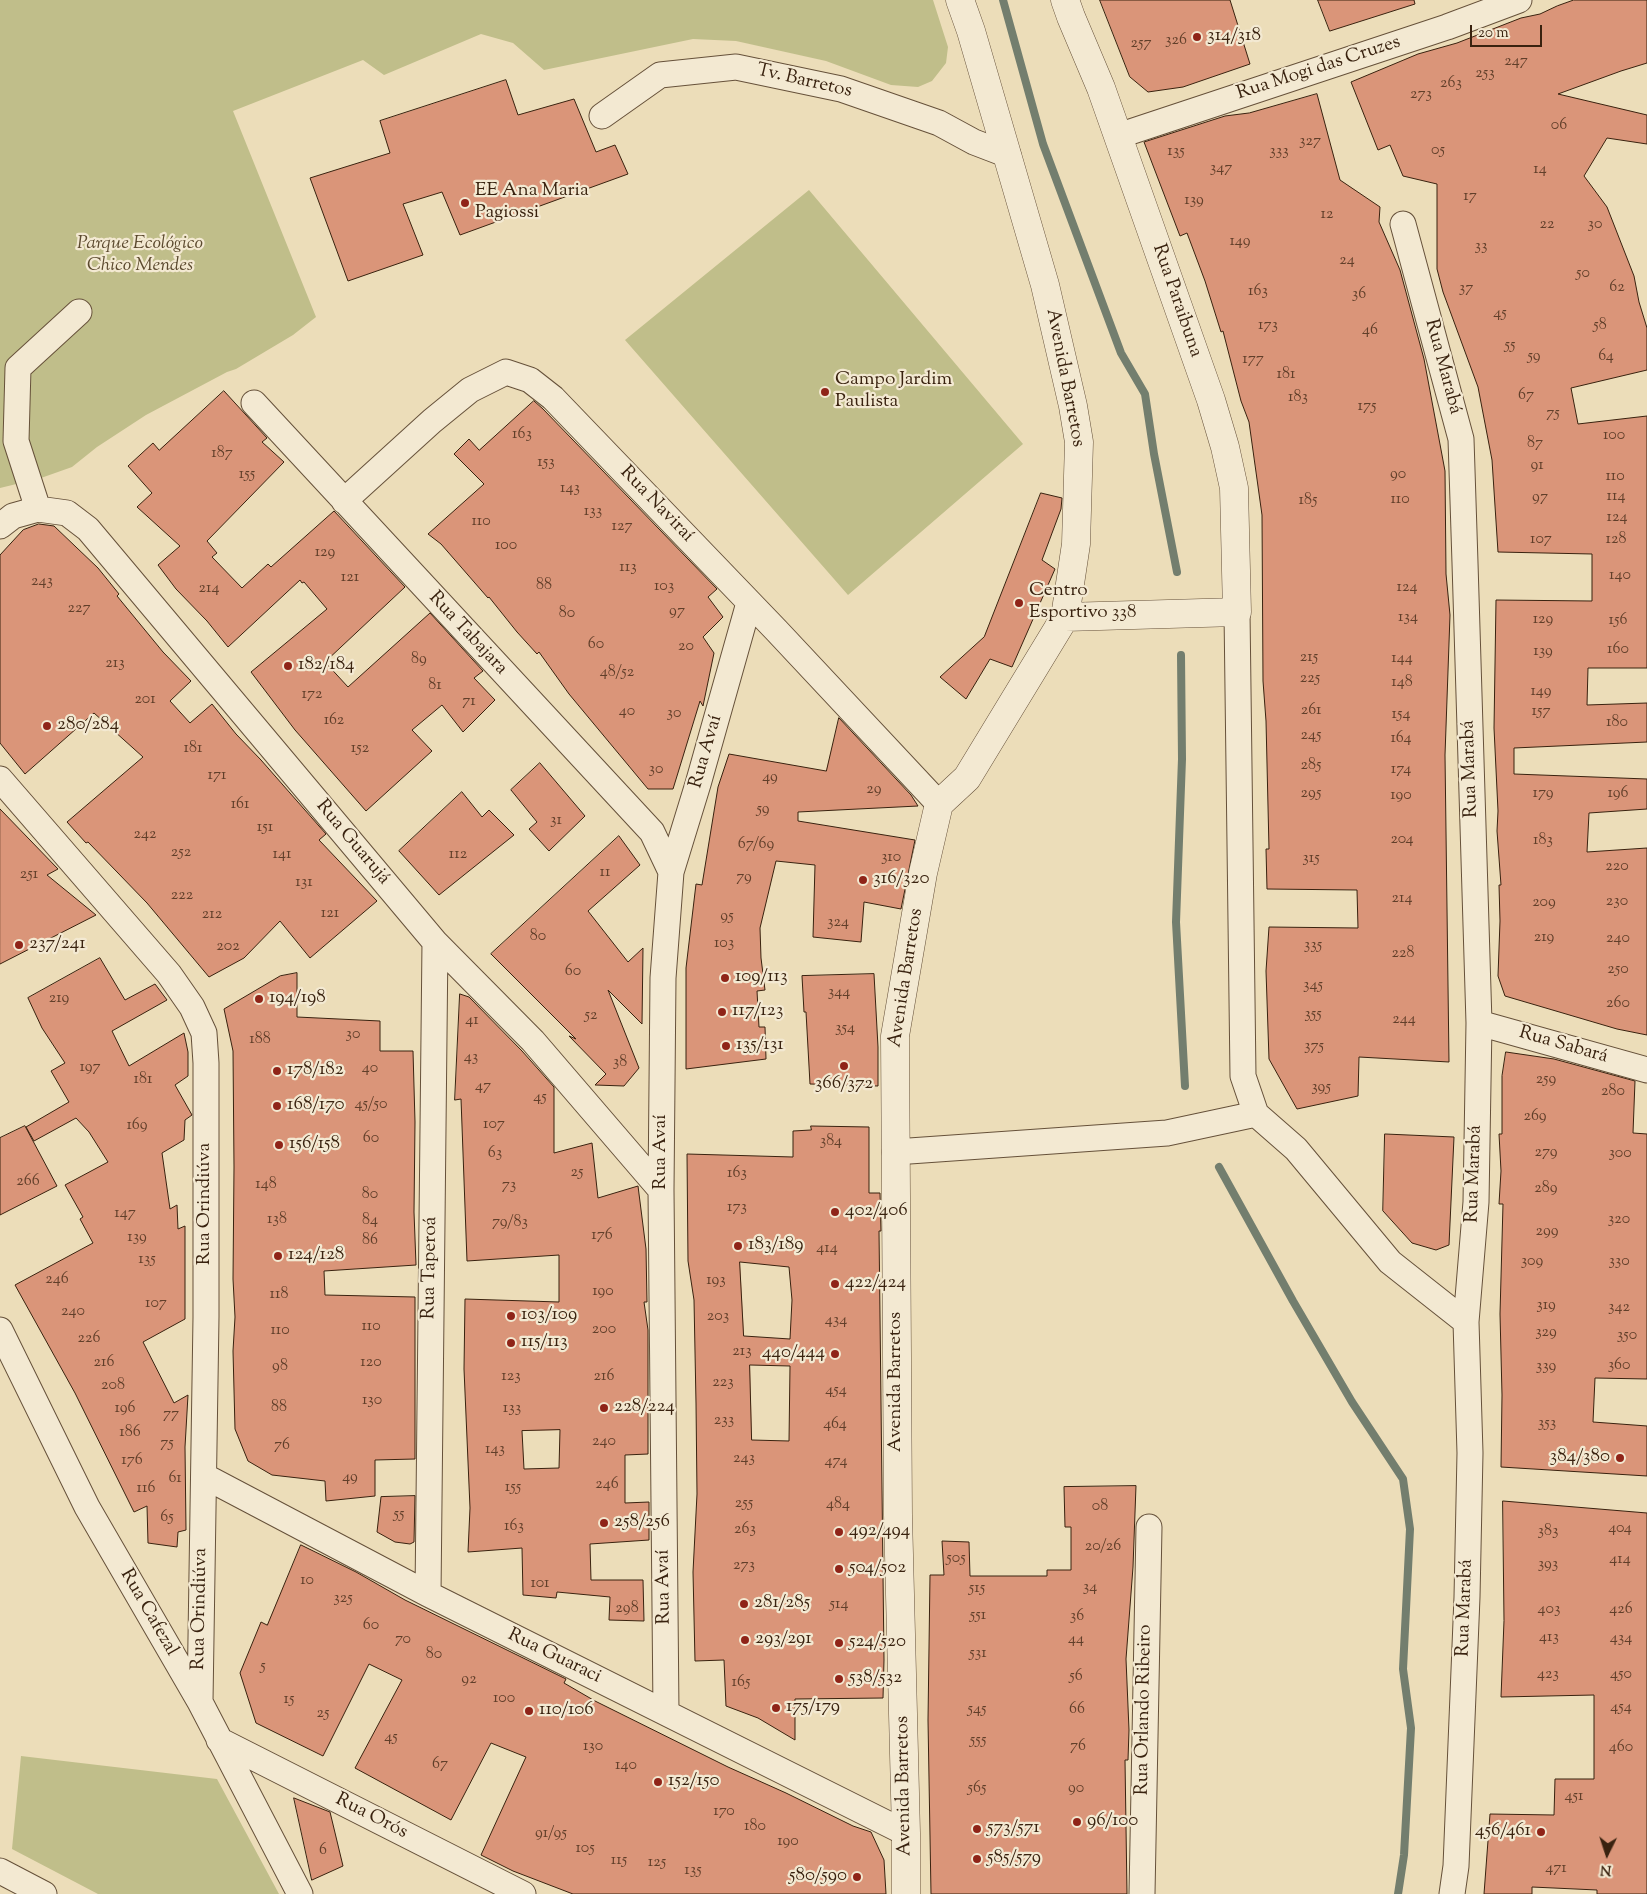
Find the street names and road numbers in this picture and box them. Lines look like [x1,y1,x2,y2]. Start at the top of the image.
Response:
street label: Rua Mogi das Cruzes [1234,32,1404,106]
street label: Tv. Barretos [754,60,854,104]
street label: Rua Paraibuna [1146,241,1206,361]
street label: Avenida Barretos [1039,307,1089,449]
street label: Rua Marabá [1418,317,1466,417]
street label: Rua Naviraí [614,462,698,548]
street label: Rua Tabajara [423,588,511,680]
street label: Rua Avaí [686,713,728,791]
street label: Rua Marabá [1458,720,1484,818]
street label: Rua Guarujá [310,796,394,890]
street label: Avenida Barretos [885,907,929,1049]
street label: Rua Sabará [1516,1022,1610,1070]
street label: Rua Avaí [651,1114,673,1190]
street label: Rua Marabá [1462,1125,1488,1223]
street label: Rua Orindiúva [195,1143,217,1265]
street label: Rua Taperoá [419,1216,443,1320]
street label: Avenida Barretos [886,1312,908,1452]
street label: Rua Orindiúva [189,1548,213,1670]
street label: Rua Avaí [653,1549,677,1625]
street label: Rua Marabá [1453,1559,1479,1657]
street label: Rua Cafezal [114,1565,182,1661]
street label: Rua Orlando Ribeiro [1132,1624,1158,1796]
street label: Rua Guaraci [503,1625,605,1689]
street label: Avenida Barretos [892,1716,918,1856]
street label: Rua Orós [331,1789,411,1845]

